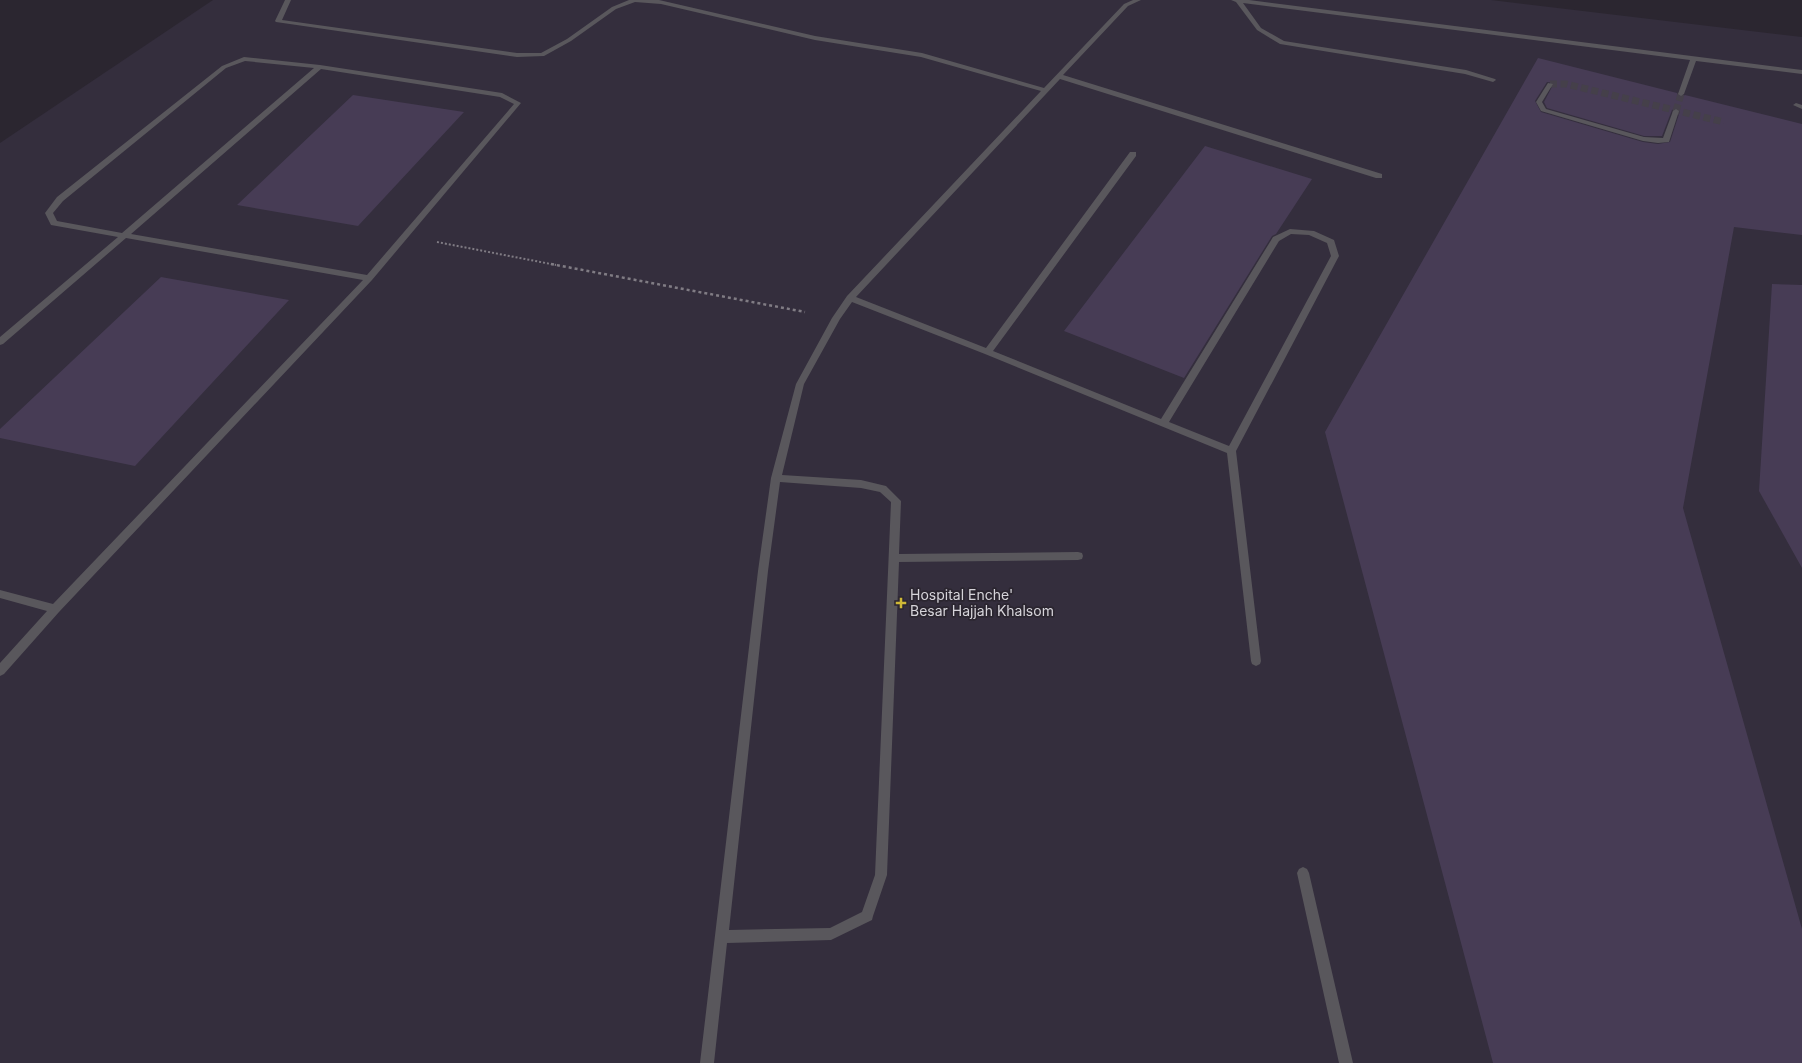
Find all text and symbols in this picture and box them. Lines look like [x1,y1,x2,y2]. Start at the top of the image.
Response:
place label: Hospital Enche' Besar Hajjah Khalsom [910,586,1054,619]
marker: Hospital Enche' Besar Hajjah Khalsom [895,597,907,609]

